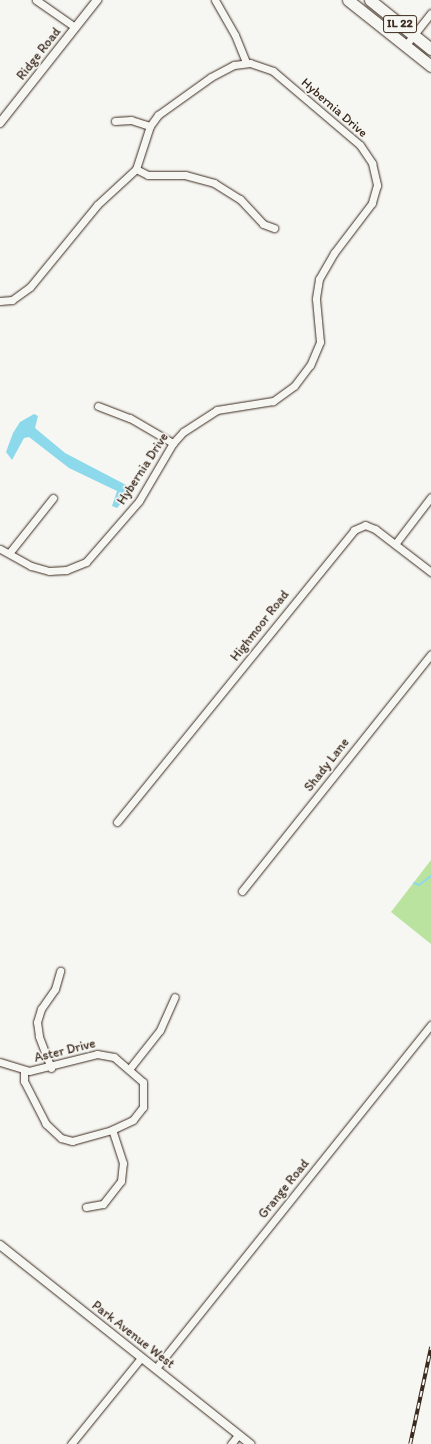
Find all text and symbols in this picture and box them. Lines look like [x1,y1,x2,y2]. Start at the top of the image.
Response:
road number: IL 22 [383,14,417,34]
street label: Ridge Road [14,25,64,83]
street label: Hybernia Drive [298,75,370,141]
street label: Hybernia Drive [114,430,172,508]
street label: Highmoor Road [227,587,293,665]
street label: Shady Lane [301,735,353,795]
street label: Aster Drive [33,1036,97,1066]
street label: Grange Road [255,1156,313,1222]
street label: Park Avenue West [89,1298,177,1372]

